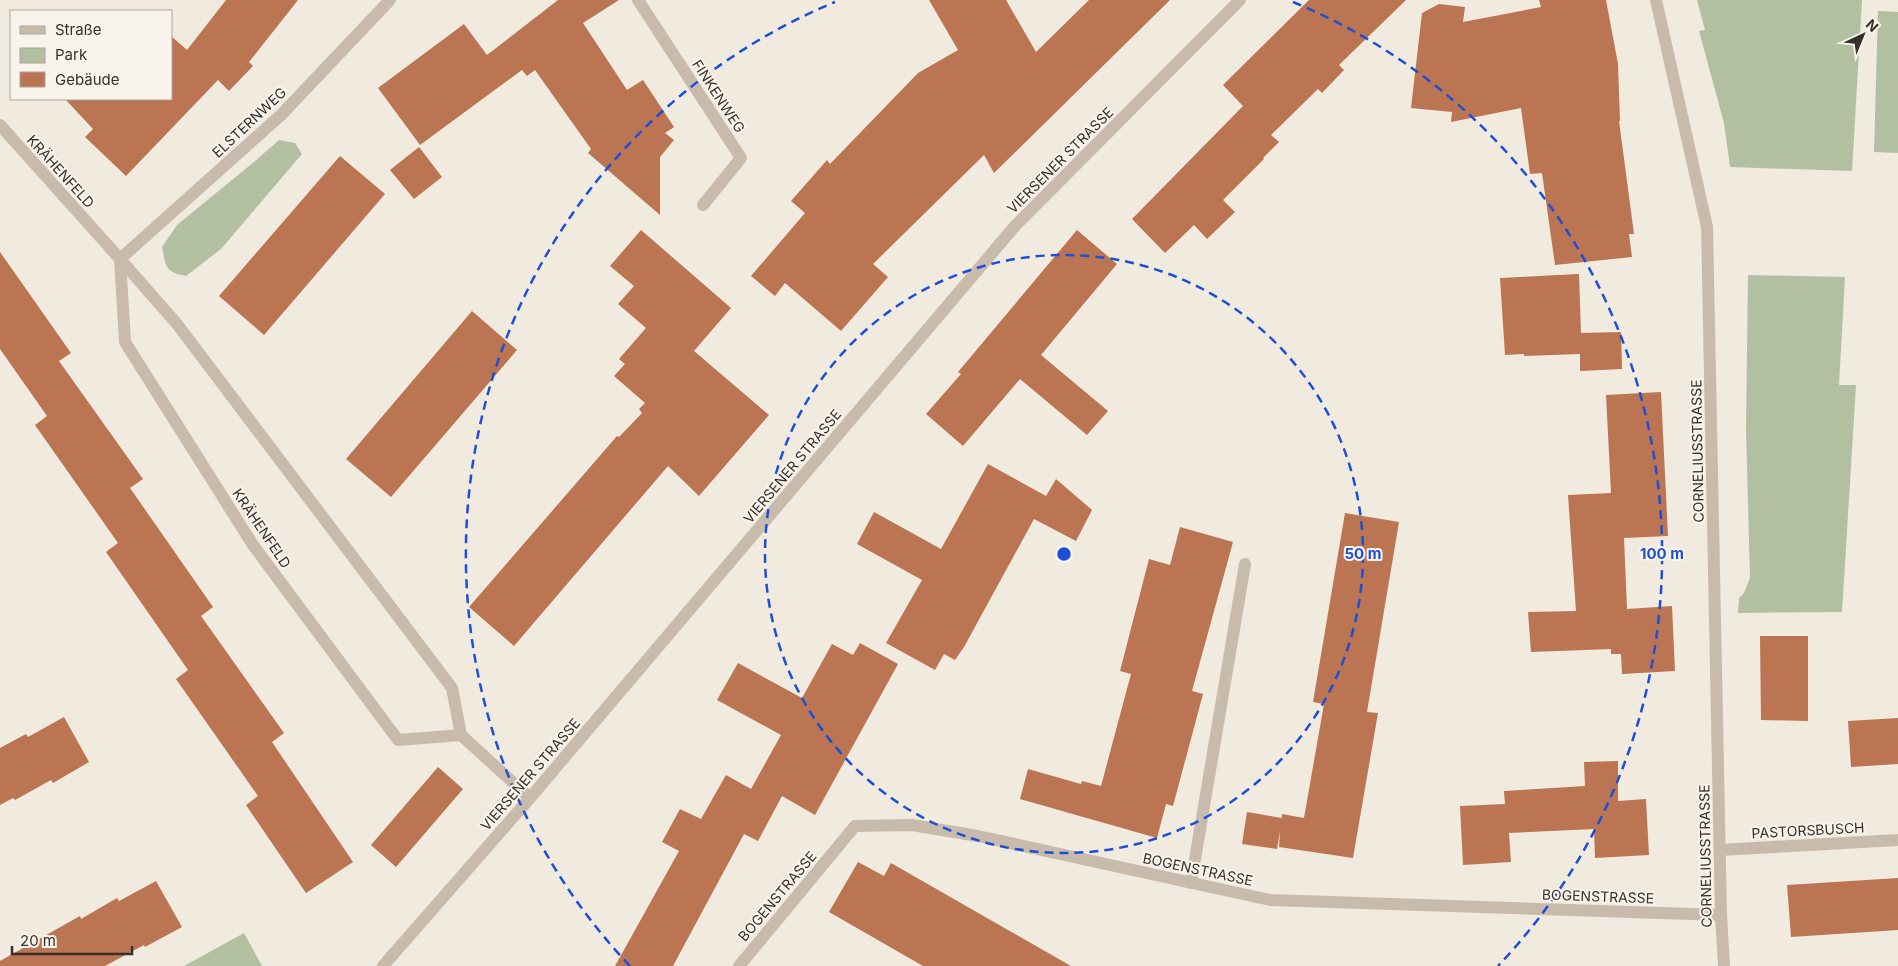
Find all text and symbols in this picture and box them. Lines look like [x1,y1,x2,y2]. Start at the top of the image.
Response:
legend [10,10,172,100]
north arrow [1838,10,1888,60]
text: N [1863,15,1882,35]
text: Straße [55,20,102,39]
text: Park [55,45,88,64]
street label: FINKENWEG [689,56,749,136]
text: Gebäude [55,70,120,89]
street label: ELSTERNWEG [208,83,290,161]
street label: VIERSENER STRASSE [1003,103,1117,217]
street label: KRÄHENFELD [24,131,98,211]
street label: CORNELIUSSTRASSE [1687,379,1707,523]
street label: VIERSENER STRASSE [739,406,845,526]
street label: KRÄHENFELD [229,485,295,571]
text: 50 m [1345,544,1381,563]
text: 100 m [1640,544,1684,563]
centre of rings [1055,545,1073,563]
street label: VIERSENER STRASSE [477,714,583,834]
street label: CORNELIUSSTRASSE [1695,784,1715,928]
street label: PASTORSBUSCH [1751,819,1865,841]
street label: BOGENSTRASSE [734,848,820,944]
street label: BOGENSTRASSE [1141,849,1255,889]
street label: BOGENSTRASSE [1542,886,1654,906]
scale bar [12,924,132,956]
text: 20 m [20,931,56,950]

